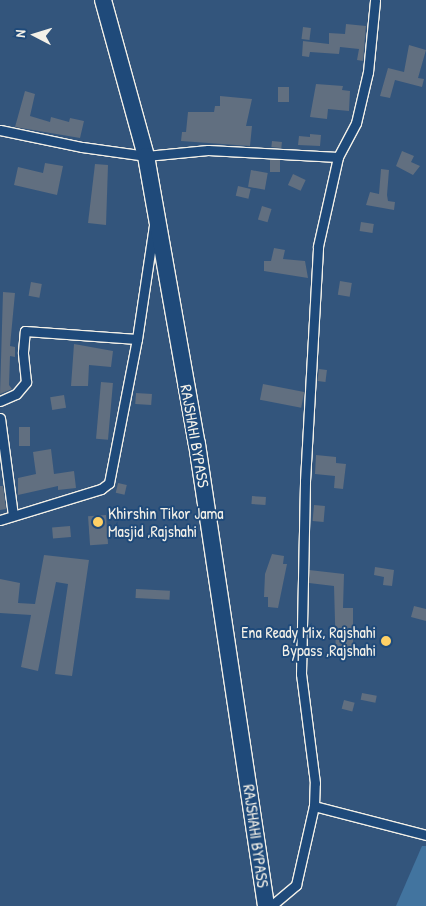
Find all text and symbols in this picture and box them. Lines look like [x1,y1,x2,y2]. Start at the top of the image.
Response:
north arrow [10,10,60,60]
text: N [10,29,29,38]
street label: RAJSHAHI BYPASS [177,383,213,489]
place label: Khirshin Tikor Jama Masjid ,Rajshahi [108,503,224,541]
marker: Khirshin Tikor Jama Masjid ,Rajshahi [92,516,104,528]
place label: Ena Ready Mix, Rajshahi Bypass ,Rajshahi [241,622,376,660]
marker: Ena Ready Mix, Rajshahi Bypass ,Rajshahi [380,635,392,647]
street label: RAJSHAHI BYPASS [239,783,273,889]

